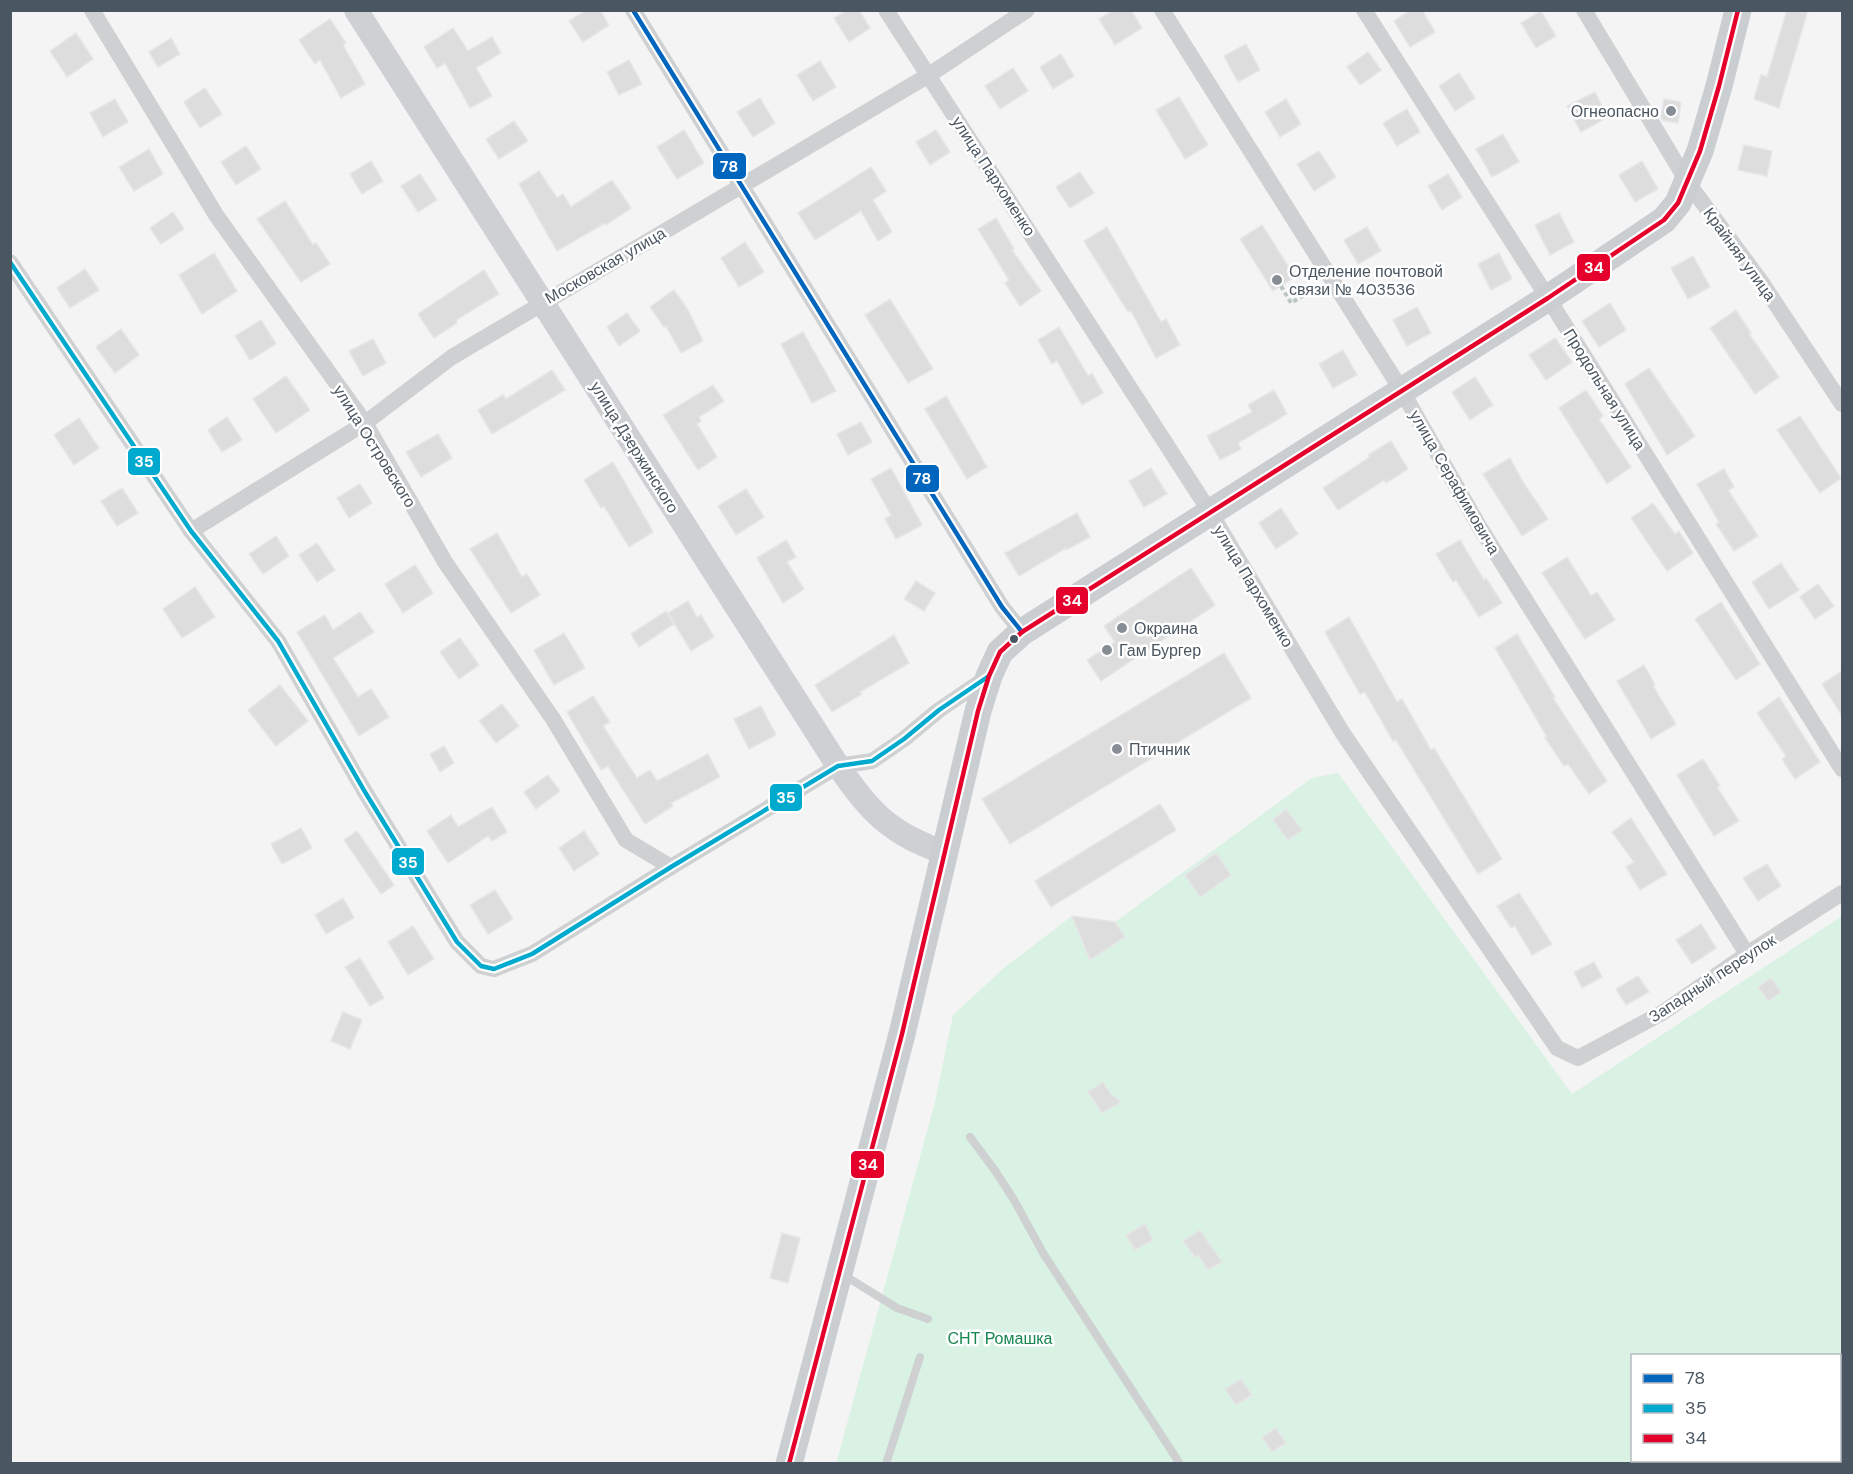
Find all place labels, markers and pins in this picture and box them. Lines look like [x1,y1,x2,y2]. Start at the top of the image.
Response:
place label: Огнеопасно [1571,101,1659,122]
marker: Огнеопасно [1664,104,1678,118]
place label: Отделение почтовой связи № 403536 [1289,261,1443,300]
marker: Отделение почтовой связи № 403536 [1270,273,1284,287]
place label: Окраина [1134,618,1198,639]
marker: Окраина [1115,621,1129,635]
unlabelled marker [1008,633,1020,645]
place label: Гам Бургер [1119,640,1201,661]
marker: Гам Бургер [1100,643,1114,657]
place label: Птичник [1129,739,1191,760]
marker: Птичник [1110,742,1124,756]

